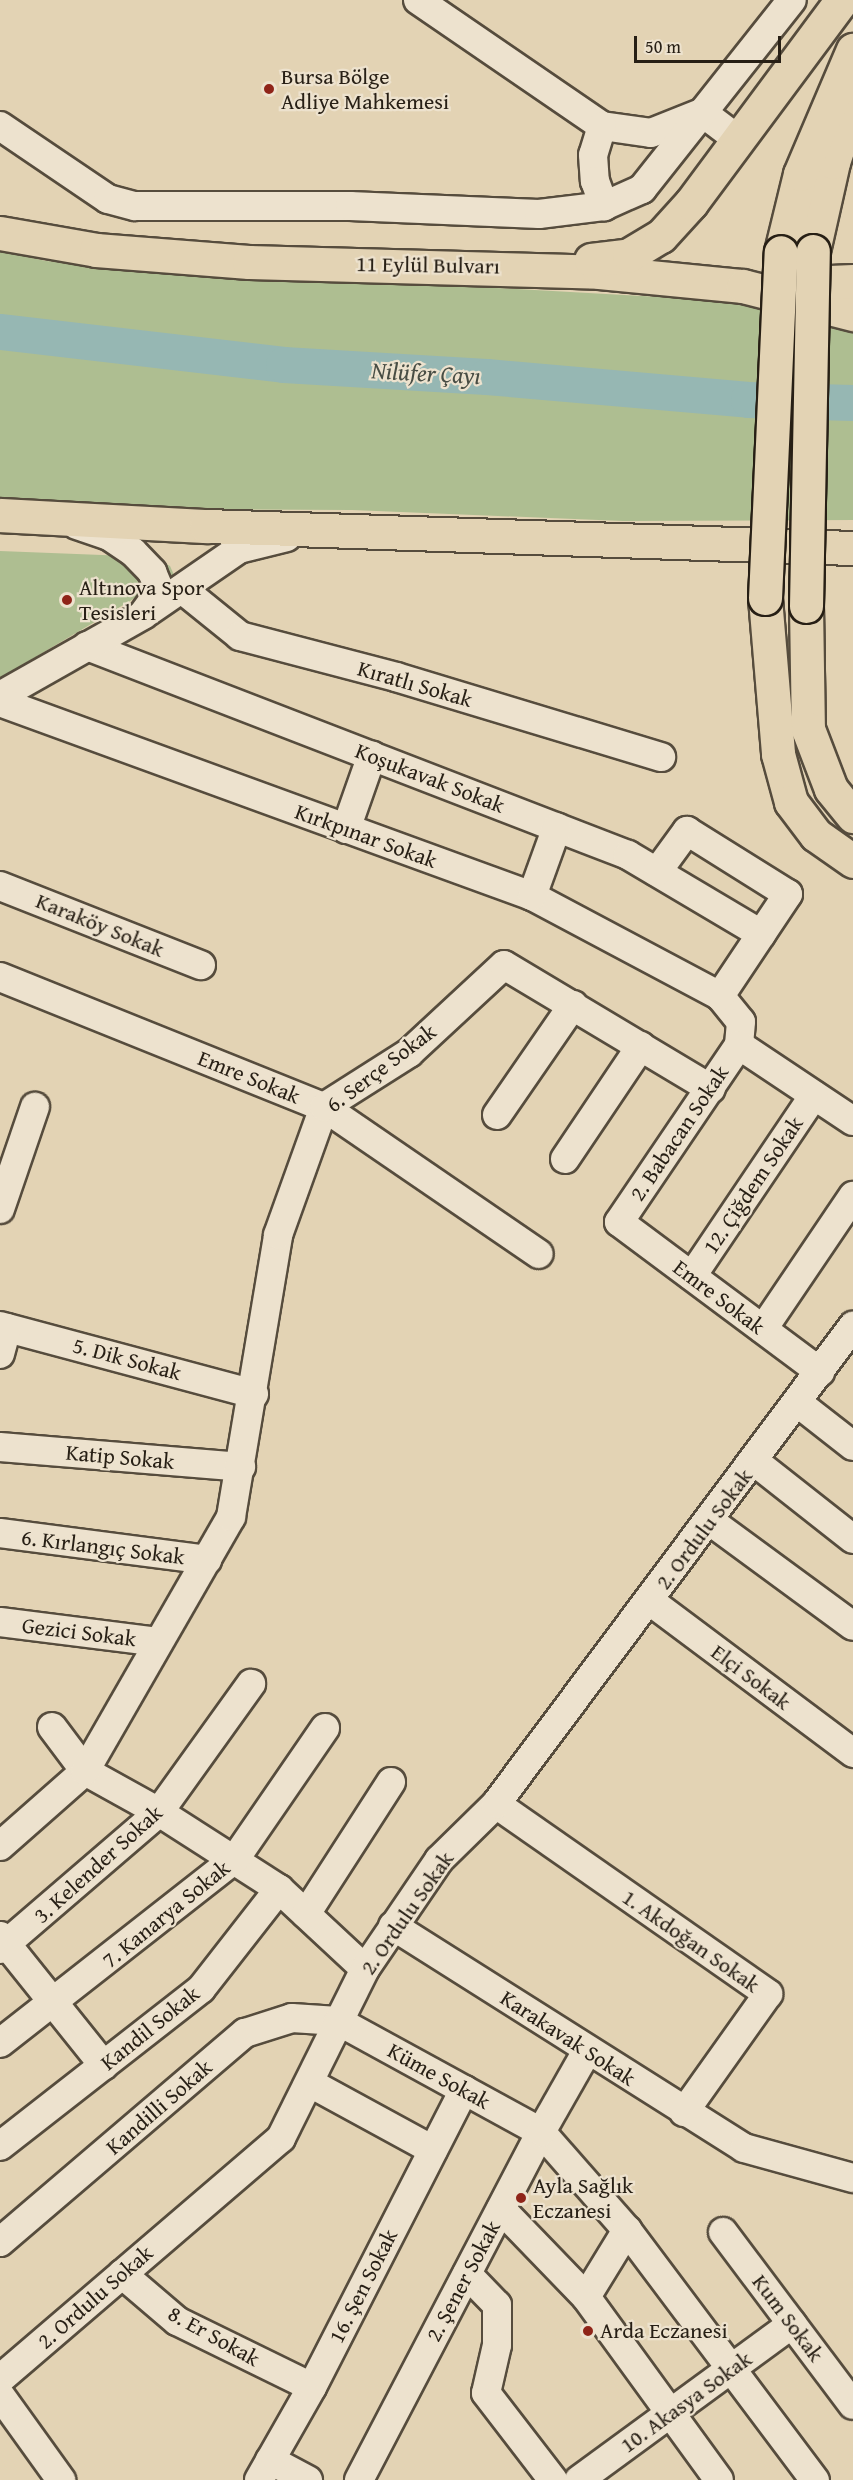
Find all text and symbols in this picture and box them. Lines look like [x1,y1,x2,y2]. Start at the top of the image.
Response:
scale bar [637,24,784,62]
text: 50 m [645,33,681,60]
place label: Bursa Bölge Adliye Mahkemesi [281,63,449,114]
marker: Bursa Bölge Adliye Mahkemesi [262,82,276,96]
street label: 11 Eylül Bulvarı [356,251,500,279]
water label: Nilüfer Çayı [371,356,481,390]
place label: Altınova Spor Tesisleri [79,574,204,626]
marker: Altınova Spor Tesisleri [60,593,74,607]
street label: Kıratlı Sokak [355,655,475,713]
street label: Koşukavak Sokak [352,737,508,819]
street label: Kırkpınar Sokak [292,798,440,874]
street label: Karaköy Sokak [32,887,168,963]
street label: 6. Serçe Sokak [321,1018,441,1118]
street label: Emre Sokak [194,1045,304,1109]
street label: 2. Babacan Sokak [624,1060,734,1206]
street label: 12. Çiğdem Sokak [697,1111,809,1259]
street label: Emre Sokak [668,1254,770,1340]
street label: 5. Dik Sokak [70,1332,184,1386]
street label: Katip Sokak [65,1439,175,1475]
street label: 2. Ordulu Sokak [650,1463,758,1595]
street label: 6. Kırlangıç Sokak [20,1524,186,1570]
street label: Gezici Sokak [21,1612,137,1652]
street label: Elçi Sokak [706,1639,796,1715]
street label: 3. Kelender Sokak [28,1799,168,1929]
street label: 2. Ordulu Sokak [355,1846,459,1980]
street label: 7. Kanarya Sokak [97,1854,235,1974]
street label: 1. Akdoğan Sokak [617,1884,765,1998]
street label: Kandil Sokak [95,1980,205,2076]
street label: Karakavak Sokak [496,1985,640,2091]
street label: Küme Sokak [383,2037,495,2115]
street label: Kandilli Sokak [101,2054,217,2160]
place label: Ayla Sağlık Eczanesi [533,2172,633,2224]
marker: Ayla Sağlık Eczanesi [514,2191,528,2205]
street label: 2. Şener Sokak [420,2216,506,2346]
street label: 16. Şen Sokak [323,2225,403,2347]
street label: 2. Ordulu Sokak [32,2240,158,2354]
street label: Kum Sokak [747,2269,829,2367]
street label: 8. Er Sokak [164,2300,264,2372]
place label: Arda Eczanesi [600,2318,728,2344]
marker: Arda Eczanesi [581,2324,595,2338]
street label: 10. Akasya Sokak [615,2346,757,2458]

